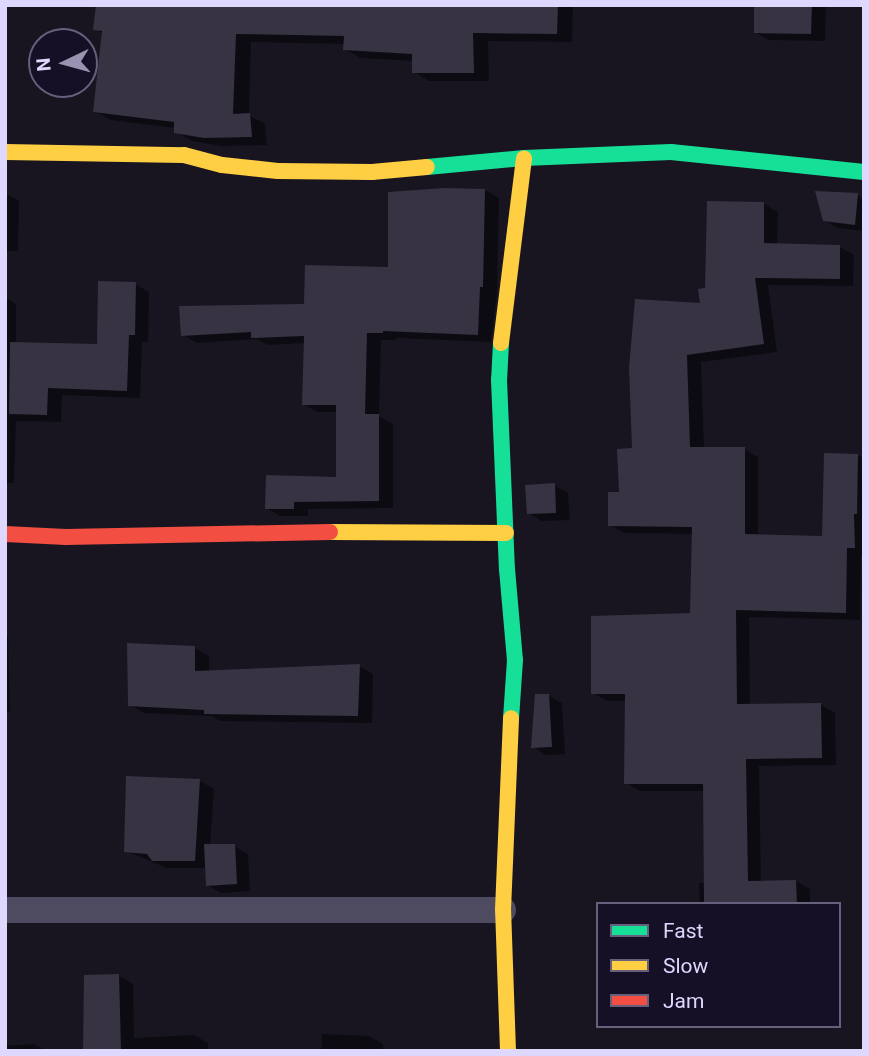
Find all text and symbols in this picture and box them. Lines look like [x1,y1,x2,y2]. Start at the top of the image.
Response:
north arrow [28,28,98,98]
text: N [32,57,56,72]
legend [596,902,841,1028]
text: Fast [663,919,703,943]
text: Slow [663,954,708,978]
text: Jam [663,989,704,1013]

